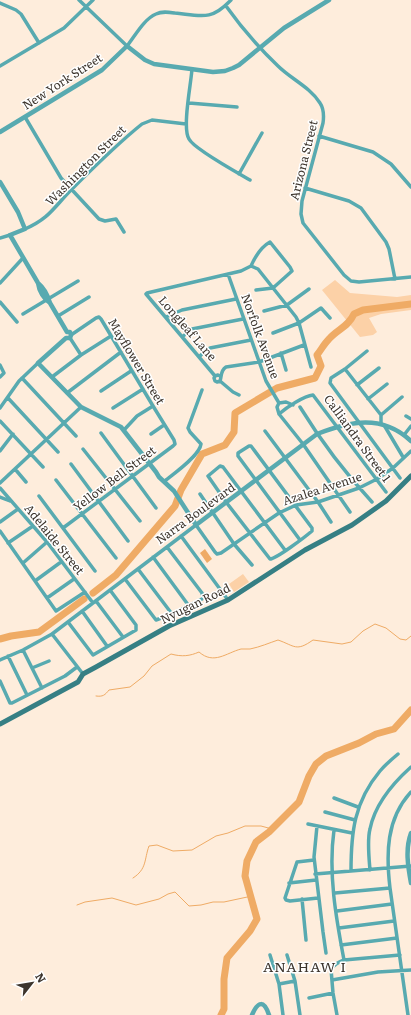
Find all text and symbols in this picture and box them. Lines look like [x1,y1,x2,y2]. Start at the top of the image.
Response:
street label: New York Street [18,48,106,114]
street label: Arizona Street [284,118,322,202]
street label: Washington Street [41,120,130,209]
street label: Norfolk Avenue [237,291,285,381]
street label: Longleaf Lane [155,292,221,364]
street label: Mayflower Street [104,314,170,408]
street label: Calliandra Street 1 [320,390,396,486]
street label: Yellow Bell Street [69,441,159,515]
street label: Azalea Avenue [280,467,364,509]
street label: Narra Boulevard [151,478,239,548]
street label: Adelaide Street [21,500,89,578]
street label: Nyugan Road [157,578,234,628]
district label: ANAHAW I [263,956,347,976]
north arrow [12,963,52,1003]
text: N [32,969,51,985]

